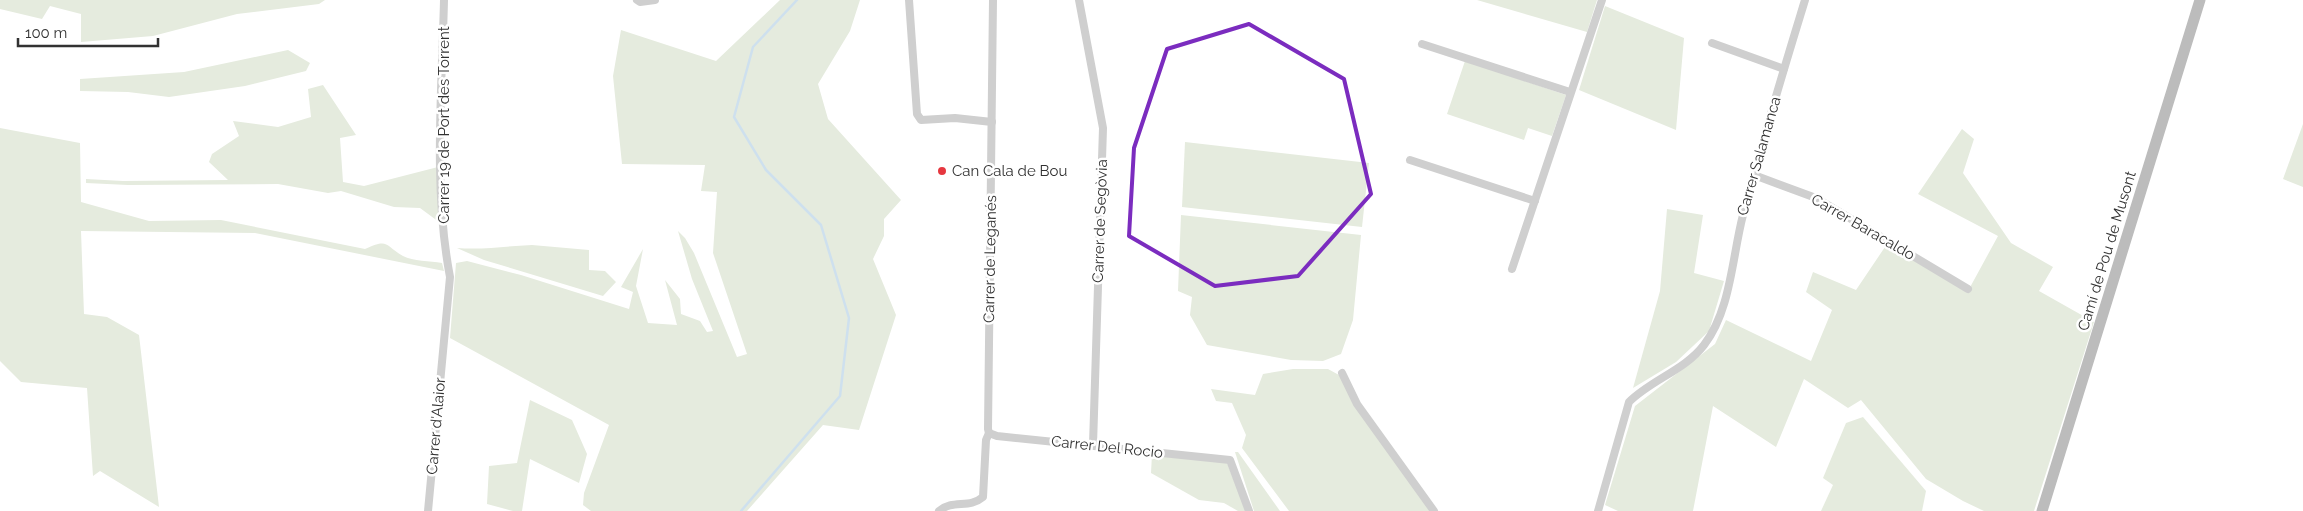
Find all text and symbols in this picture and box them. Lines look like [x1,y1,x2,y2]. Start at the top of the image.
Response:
scale bar [18,15,158,47]
text: 100 m [25,24,67,42]
street label: Carrer 19 de Port des Torrent [435,26,453,224]
street label: Carrer Salamanca [1733,94,1785,218]
street label: Carrer de Segòvia [1089,159,1111,283]
place label: Can Cala de Bou [952,162,1067,180]
marker: Can Cala de Bou [936,165,948,177]
street label: Camí de Pou de Musont [2074,169,2140,333]
street label: Carrer Baracaldo [1808,190,1918,264]
street label: Carrer de Leganés [980,195,1000,323]
street label: Carrer d'Alaior [423,376,449,475]
street label: Carrer Del Rocio [1050,432,1164,462]

